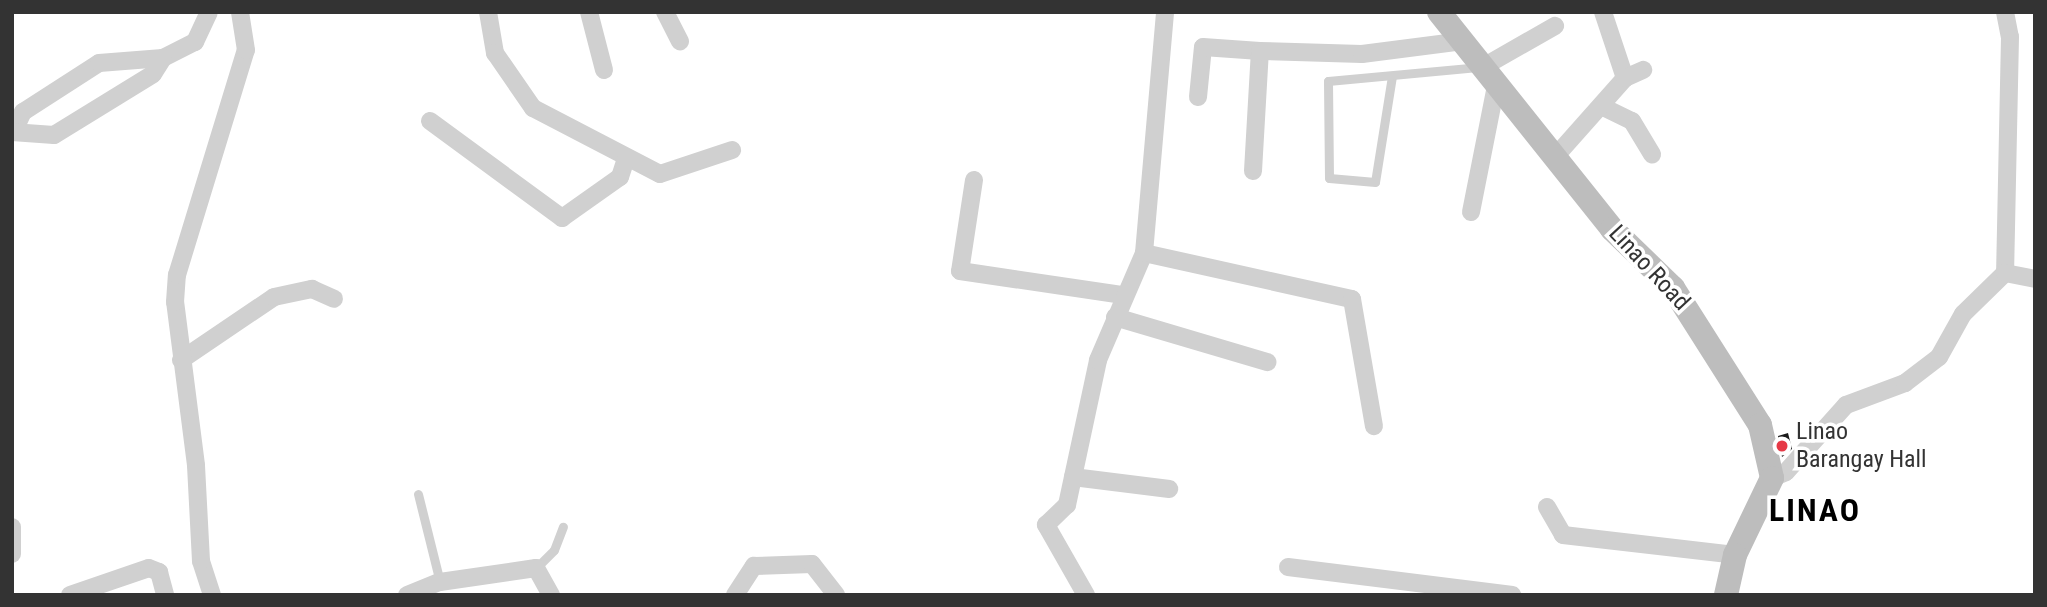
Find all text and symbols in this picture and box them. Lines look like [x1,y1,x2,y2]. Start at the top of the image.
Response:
street label: Linao Road [1602,219,1696,317]
place label: Linao Barangay Hall [1796,418,1927,474]
marker: Linao Barangay Hall [1774,438,1790,454]
district label: LINAO [1770,491,1860,529]

